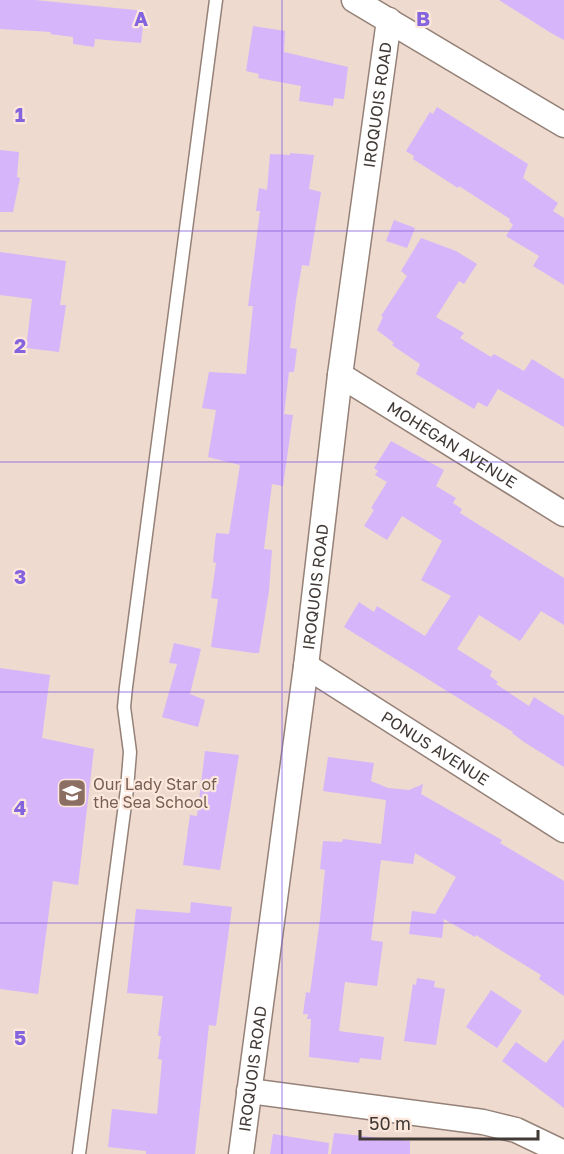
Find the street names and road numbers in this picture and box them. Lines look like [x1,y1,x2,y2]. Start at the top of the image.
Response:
street label: IROQUOIS ROAD [359,41,396,169]
street label: MOHEGAN AVENUE [384,397,521,492]
street label: IROQUOIS ROAD [298,523,333,651]
street label: PONUS AVENUE [377,706,493,790]
street label: IROQUOIS ROAD [234,1005,271,1133]

